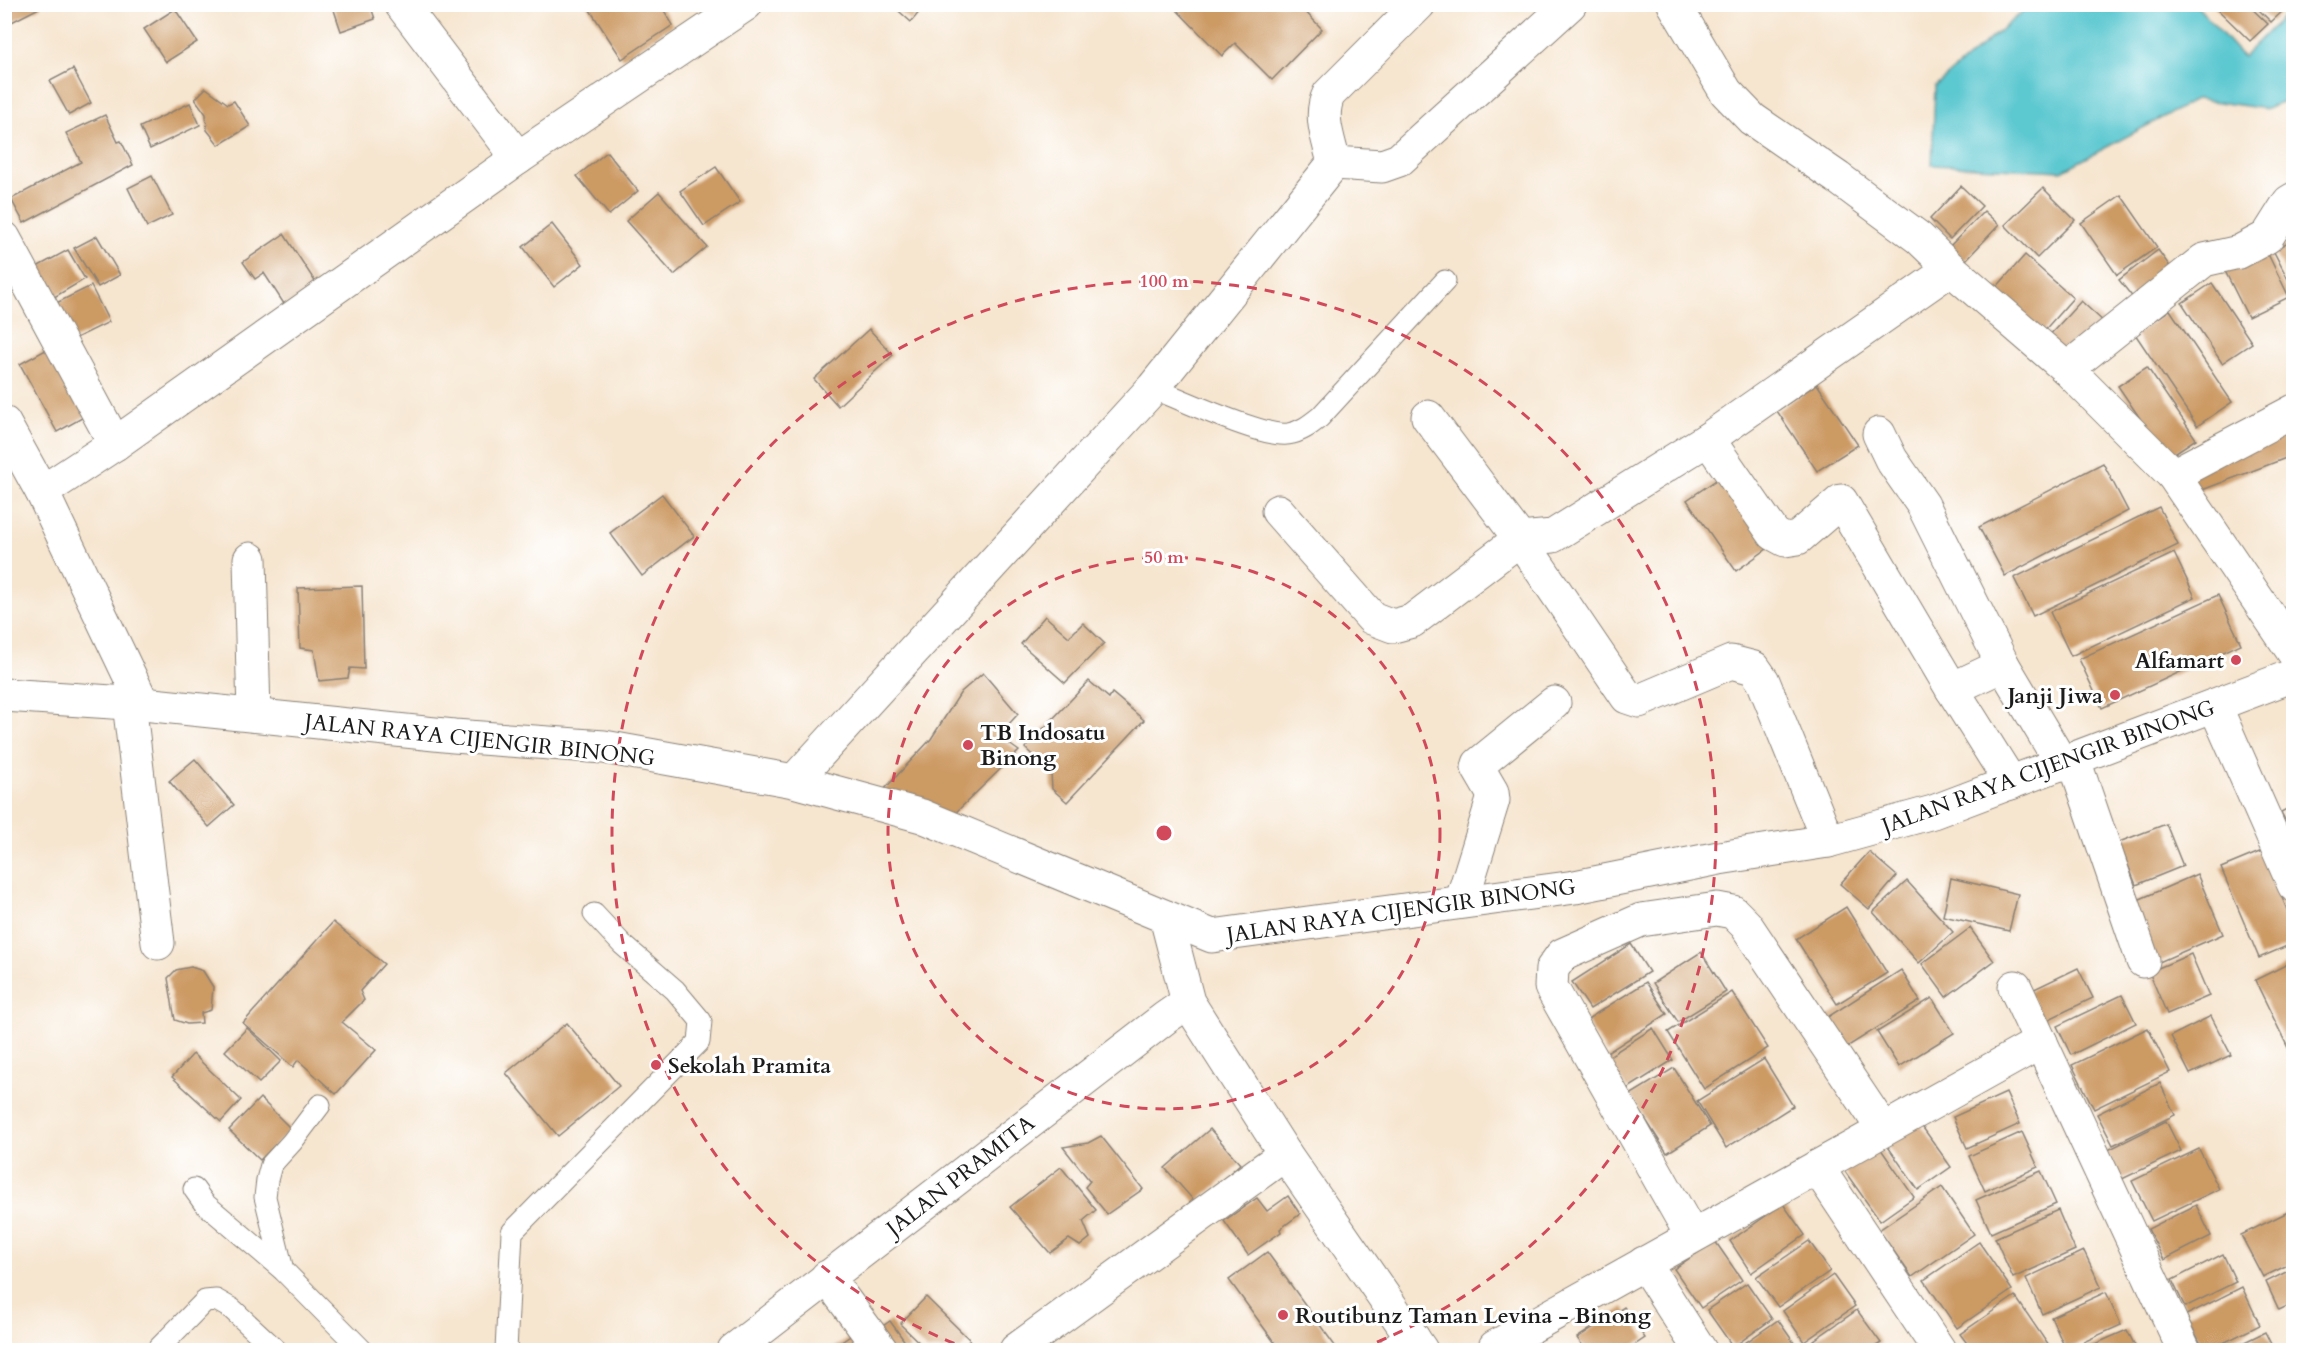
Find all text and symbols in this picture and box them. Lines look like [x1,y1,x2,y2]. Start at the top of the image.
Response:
text: 100 m [1139,269,1189,294]
text: 50 m [1144,545,1184,570]
place label: Alfamart [2135,646,2224,676]
marker: Alfamart [2229,653,2243,667]
place label: Janji Jiwa [2004,681,2103,711]
marker: Janji Jiwa [2108,688,2122,702]
street label: JALAN RAYA CIJENGIR BINONG [1875,693,2219,842]
street label: JALAN RAYA CIJENGIR BINONG [300,706,657,773]
place label: TB Indosatu Binong [980,718,1106,773]
marker: TB Indosatu Binong [961,738,975,752]
centre of rings [1154,823,1174,843]
street label: JALAN RAYA CIJENGIR BINONG [1222,872,1578,951]
place label: Sekolah Pramita [668,1051,831,1081]
marker: Sekolah Pramita [649,1058,663,1072]
street label: JALAN PRAMITA [878,1108,1041,1245]
place label: Routibunz Taman Levina - Binong [1295,1301,1652,1331]
marker: Routibunz Taman Levina - Binong [1276,1308,1290,1322]

